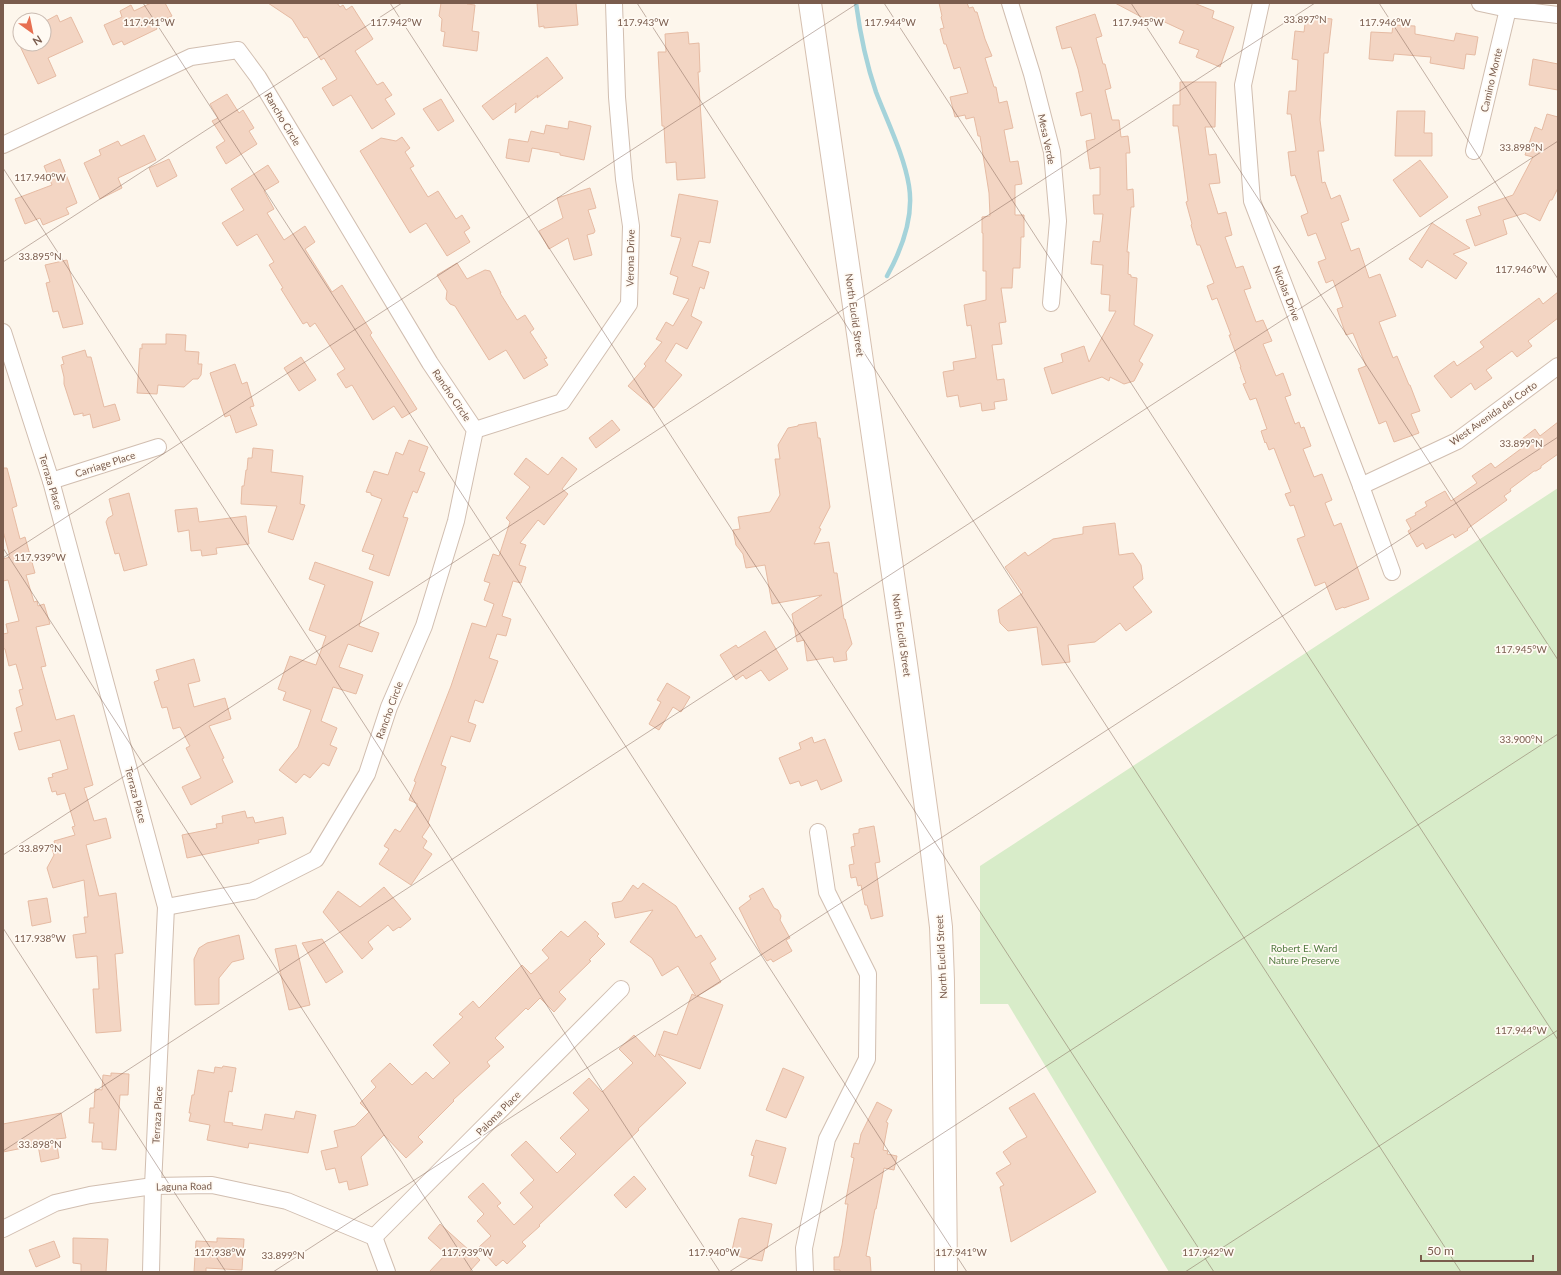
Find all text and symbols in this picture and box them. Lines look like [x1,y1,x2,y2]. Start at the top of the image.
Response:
north arrow [12,12,52,52]
text: 33.897°N [1283,13,1327,25]
text: 117.941°W [123,16,175,28]
text: 117.942°W [370,16,422,28]
text: 117.943°W [617,16,669,28]
text: 117.944°W [864,16,916,28]
text: 117.945°W [1112,16,1164,28]
text: 117.946°W [1359,16,1411,28]
text: N [31,33,45,49]
street label: Camino Monte [1478,47,1504,113]
street label: Rancho Circle [262,90,304,148]
street label: Mesa Verde [1036,113,1058,165]
text: 33.898°N [1499,141,1543,153]
text: 117.940°W [14,171,66,183]
street label: Verona Drive [624,229,636,287]
text: 33.895°N [18,250,62,262]
text: 117.946°W [1495,263,1547,275]
street label: Nicolas Drive [1271,264,1303,322]
street label: North Euclid Street [843,273,867,358]
street label: Rancho Circle [430,367,474,423]
street label: West Avenida del Corto [1447,378,1539,448]
text: 33.899°N [1499,437,1543,449]
street label: Carriage Place [73,449,137,479]
street label: Terraza Place [37,453,65,511]
text: 117.939°W [14,551,66,563]
street label: North Euclid Street [890,593,914,678]
text: 117.945°W [1495,643,1547,655]
street label: Rancho Circle [373,680,405,740]
text: 33.900°N [1499,733,1543,745]
street label: Terraza Place [123,766,149,824]
text: 33.897°N [18,842,62,854]
street label: North Euclid Street [933,914,949,999]
text: 117.938°W [14,932,66,944]
park label: Robert E. Ward Nature Preserve [1268,942,1340,966]
text: 117.944°W [1495,1024,1547,1036]
street label: Terraza Place [150,1086,164,1144]
street label: Paloma Place [473,1088,523,1138]
text: 33.898°N [18,1138,62,1150]
street label: Laguna Road [156,1180,212,1192]
scale bar [1421,1237,1533,1263]
text: 50 m [1427,1243,1454,1258]
text: 117.938°W [194,1246,246,1258]
text: 117.939°W [441,1246,493,1258]
text: 117.940°W [688,1246,740,1258]
text: 117.941°W [935,1246,987,1258]
text: 117.942°W [1182,1246,1234,1258]
text: 33.899°N [261,1249,305,1261]

